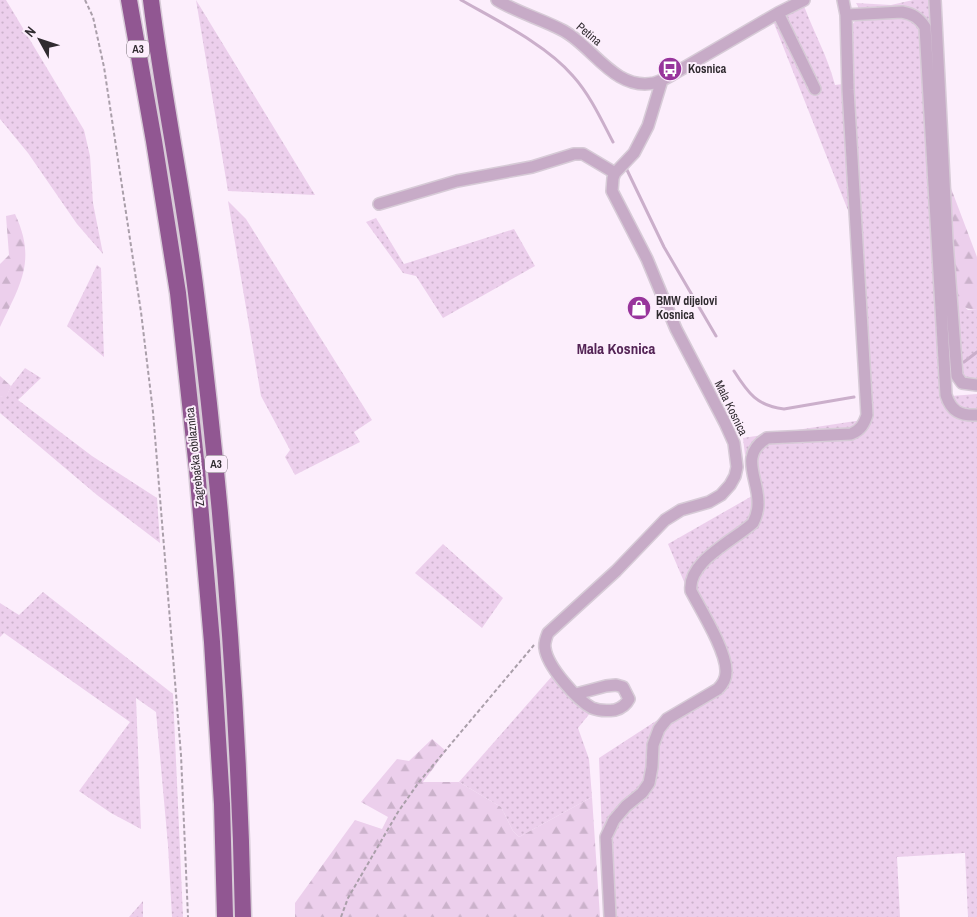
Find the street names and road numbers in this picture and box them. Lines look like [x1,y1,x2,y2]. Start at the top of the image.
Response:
street label: Petina [573,19,605,50]
road number: A3 [127,41,149,58]
street label: Mala Kosnica [711,378,751,439]
street label: Zagrebačka obilaznica [182,406,208,507]
road number: A3 [205,456,227,472]

